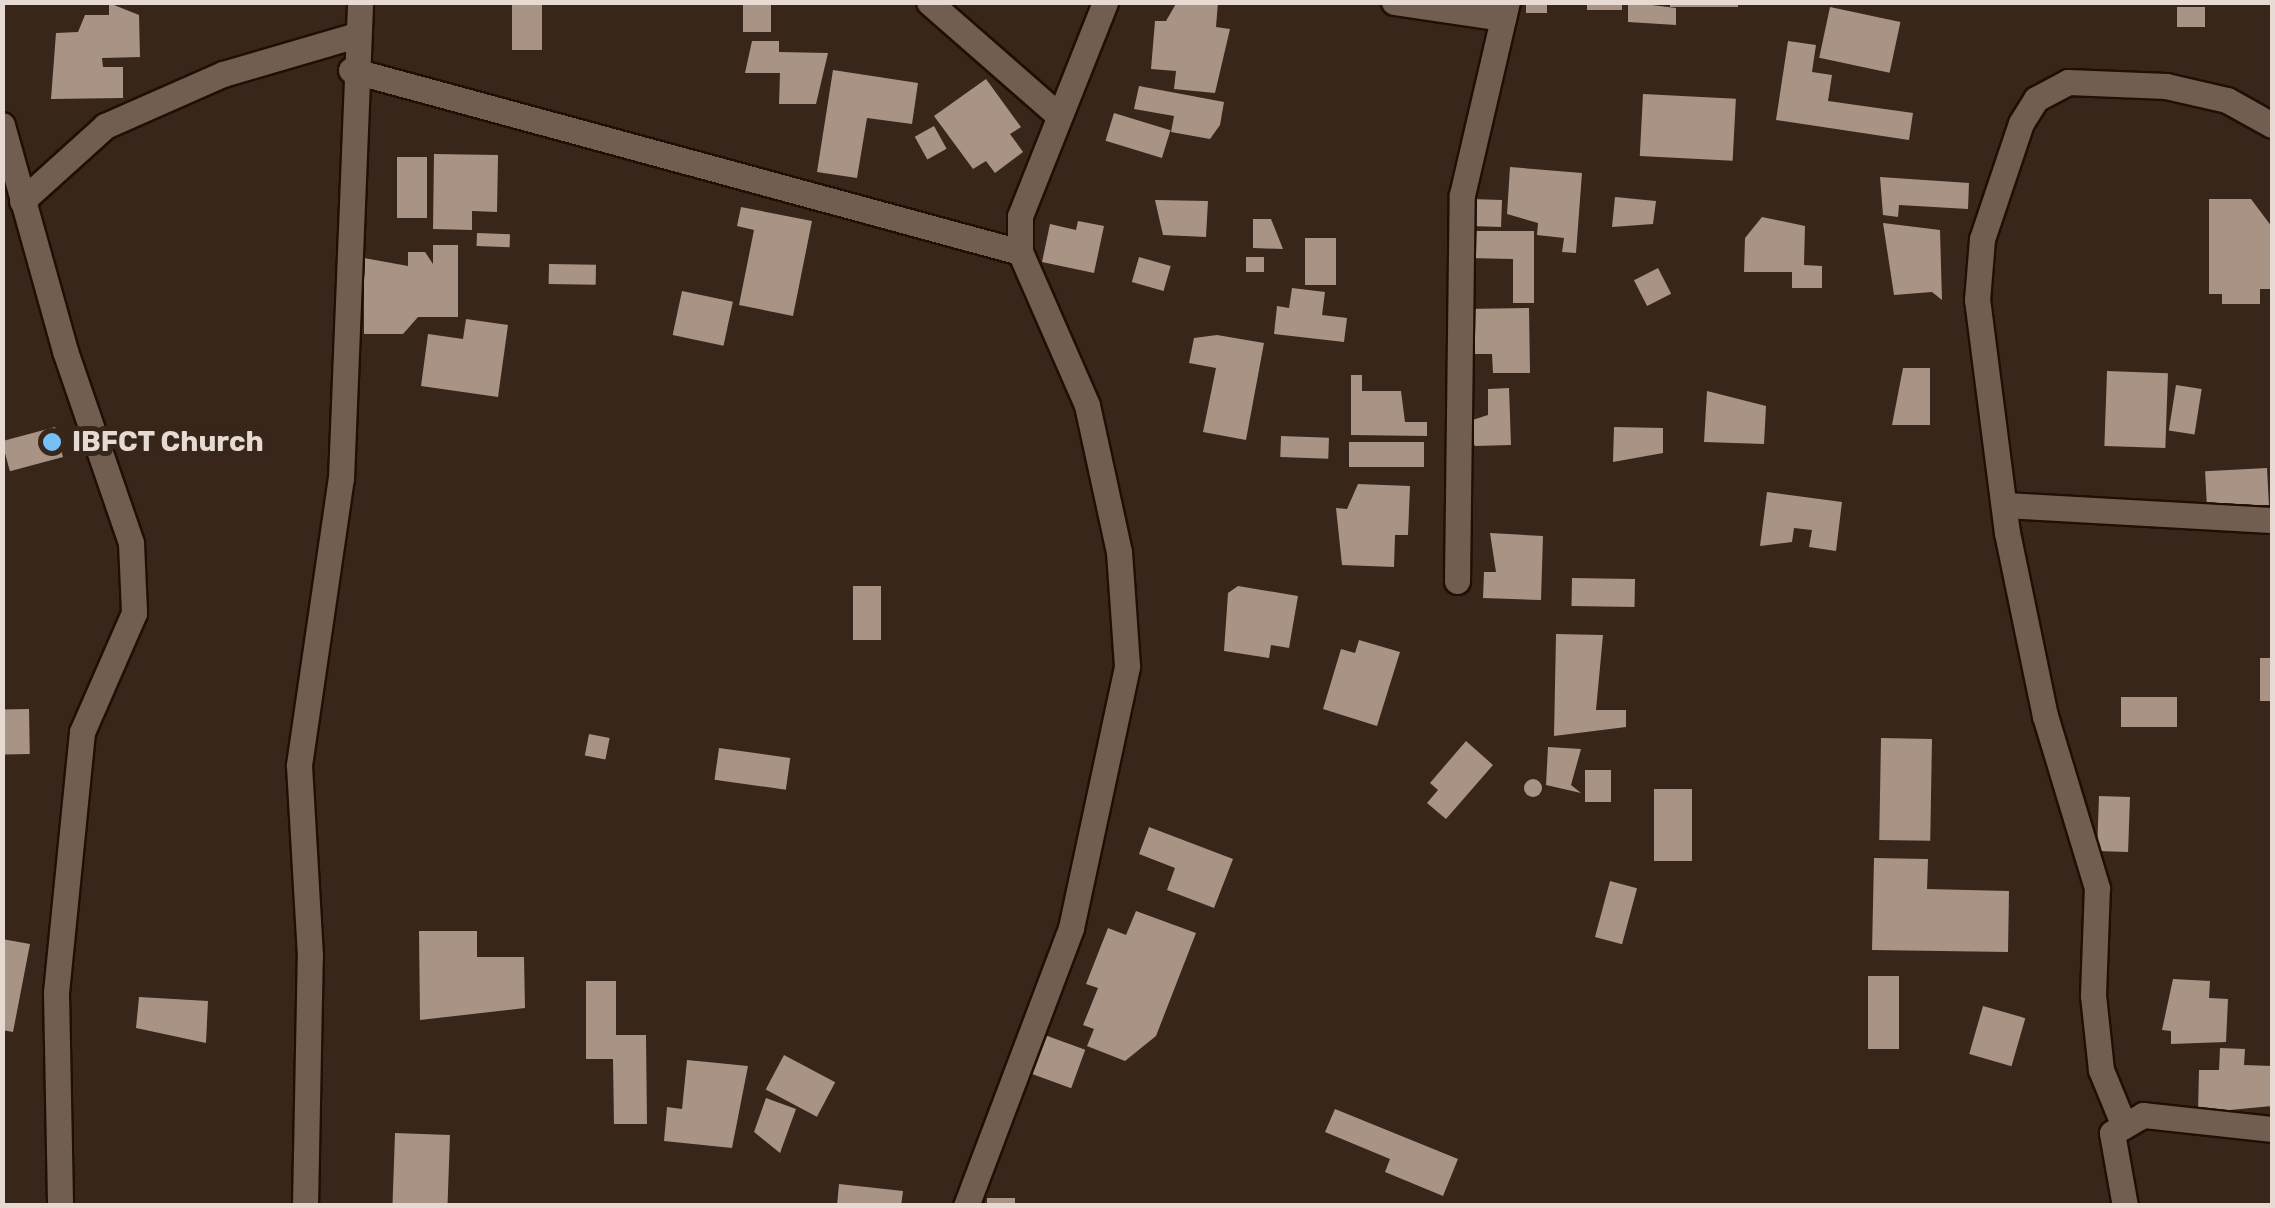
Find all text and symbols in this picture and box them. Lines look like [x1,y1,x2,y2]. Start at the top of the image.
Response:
place label: IBFCT Church [72,425,264,459]
marker: IBFCT Church [41,431,63,453]

